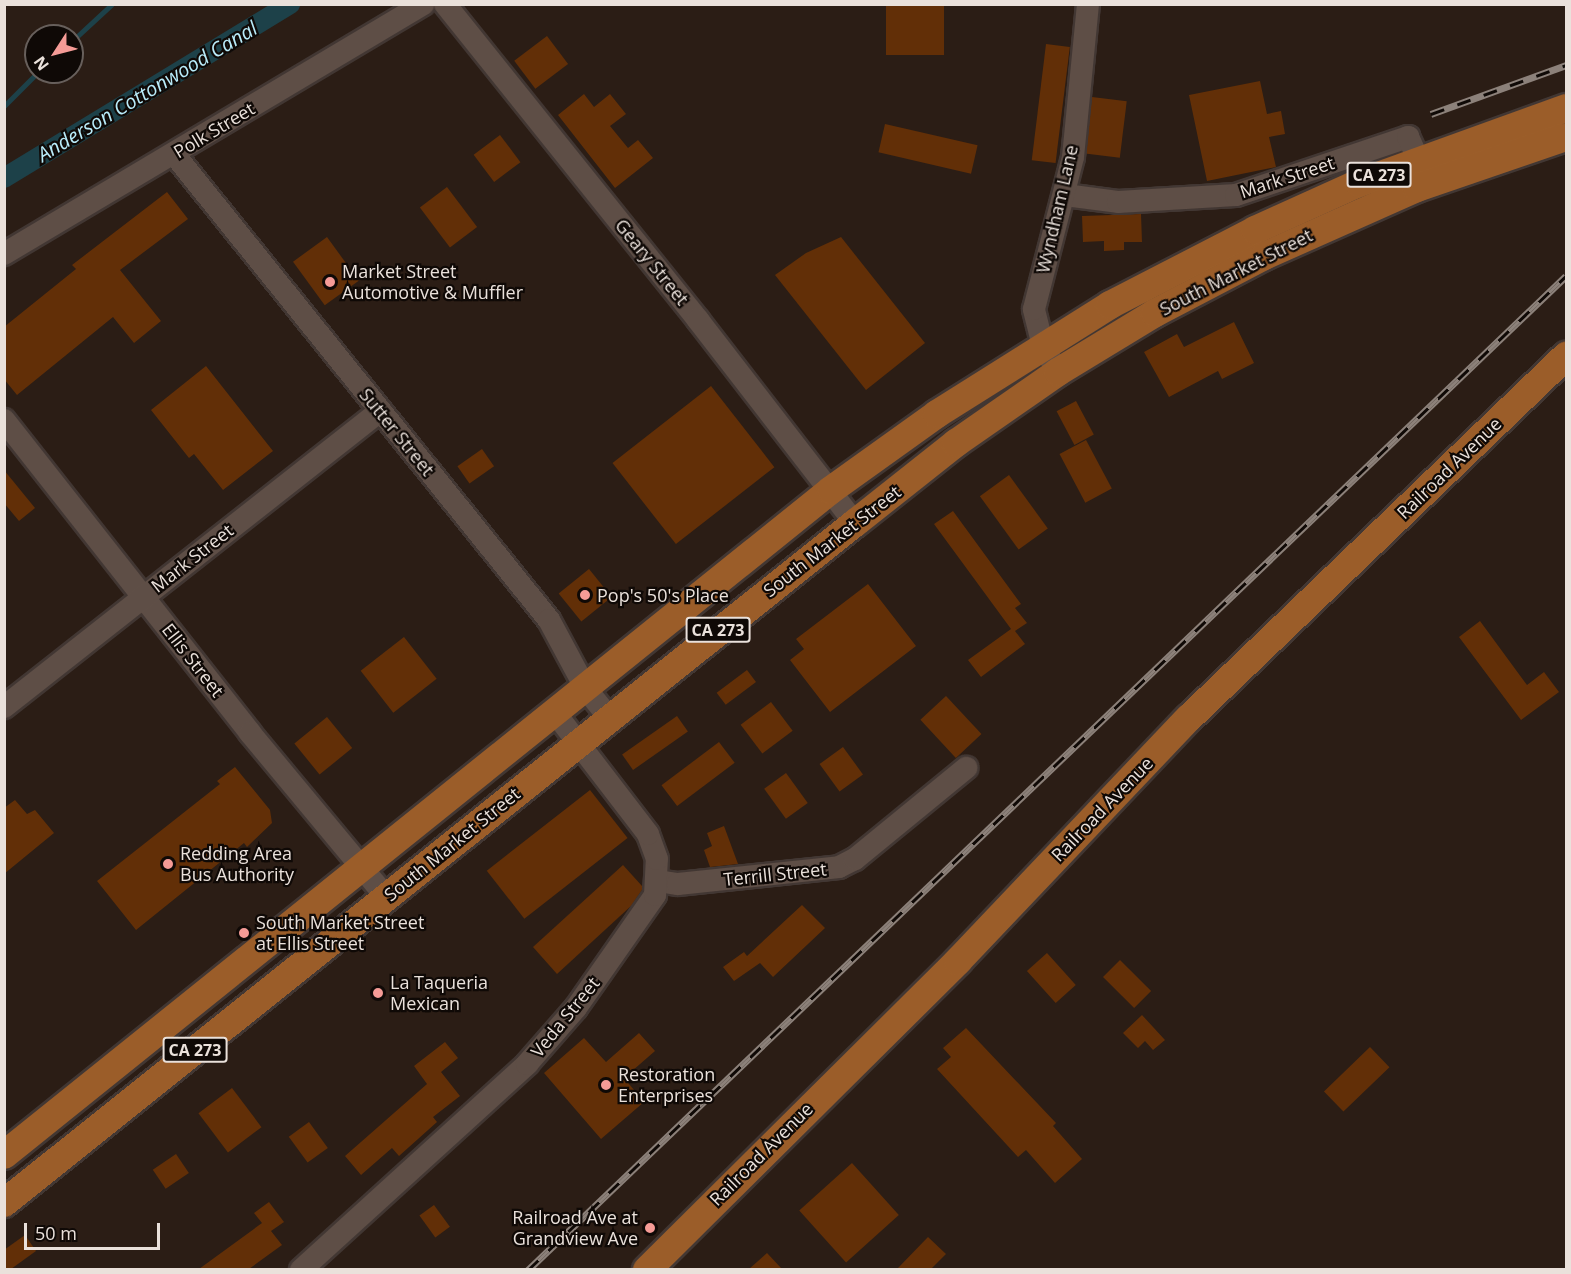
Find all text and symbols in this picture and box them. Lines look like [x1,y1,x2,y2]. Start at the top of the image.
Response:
water label: Anderson Cottonwood Canal [33,16,261,166]
north arrow [24,24,84,84]
text: N [28,52,54,75]
street label: Polk Street [170,97,258,163]
street label: Wyndham Lane [1032,143,1082,275]
street label: Mark Street [1237,152,1337,202]
road number: CA 273 [1346,162,1412,188]
street label: Geary Street [611,215,693,309]
street label: South Market Street [1156,224,1316,320]
place label: Market Street Automotive & Muffler [342,261,523,304]
marker: Market Street Automotive & Muffler [323,275,337,289]
street label: Sutter Street [355,384,439,480]
street label: Railroad Avenue [1392,413,1506,523]
street label: South Market Street [759,481,905,601]
street label: Mark Street [147,519,237,597]
place label: Pop's 50's Place [597,584,729,606]
marker: Pop's 50's Place [578,588,592,602]
road number: CA 273 [685,617,751,643]
street label: Ellis Street [158,619,228,701]
street label: Railroad Avenue [1047,752,1157,866]
street label: South Market Street [380,783,524,905]
place label: Redding Area Bus Authority [180,843,294,886]
marker: Redding Area Bus Authority [161,857,175,871]
street label: Terrill Street [722,858,828,890]
place label: South Market Street at Ellis Street [256,912,424,954]
marker: South Market Street at Ellis Street [237,926,251,940]
place label: La Taqueria Mexican [390,972,488,1014]
street label: Veda Street [526,973,604,1061]
marker: La Taqueria Mexican [371,986,385,1000]
road number: CA 273 [162,1037,228,1063]
place label: Restoration Enterprises [618,1064,715,1106]
marker: Restoration Enterprises [599,1078,613,1092]
street label: Railroad Avenue [705,1098,817,1210]
place label: Railroad Ave at Grandview Ave [512,1207,638,1250]
scale bar [27,1211,164,1249]
text: 50 m [35,1221,77,1245]
marker: Railroad Ave at Grandview Ave [643,1221,657,1235]

